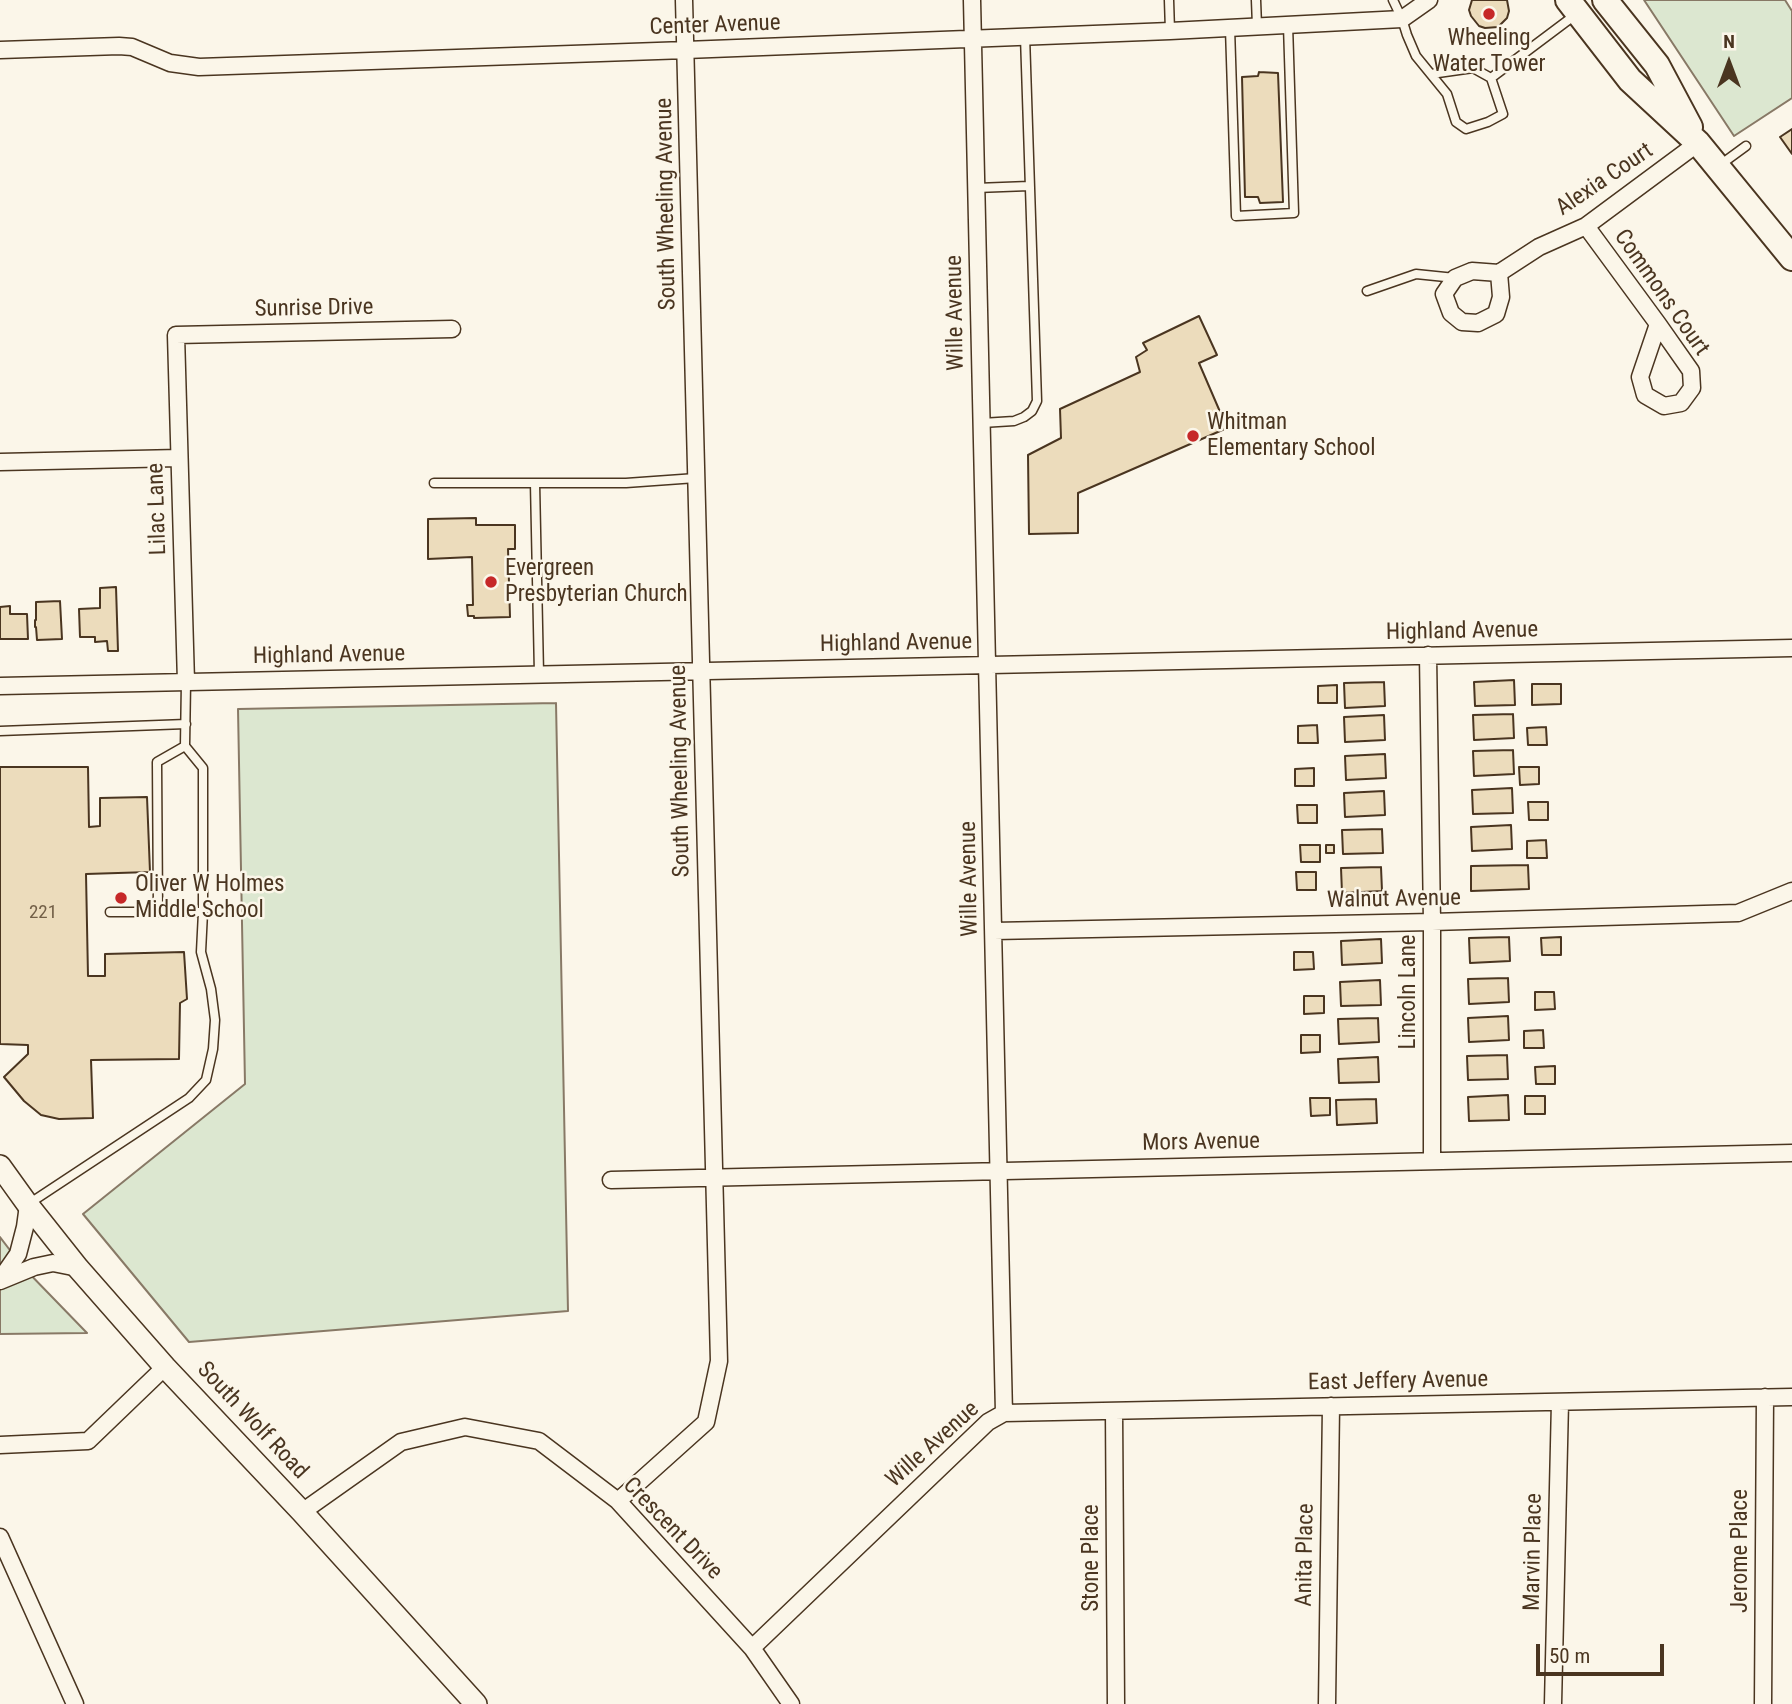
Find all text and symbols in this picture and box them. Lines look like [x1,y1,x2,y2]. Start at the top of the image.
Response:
marker: Wheeling Water Tower [1481,6,1497,22]
street label: Center Avenue [649,10,781,42]
place label: Wheeling Water Tower [1432,25,1546,79]
north arrow [1694,28,1764,98]
text: N [1723,30,1735,53]
street label: South Wheeling Avenue [651,98,683,310]
street label: Alexia Court [1551,138,1659,222]
street label: Commons Court [1607,225,1715,361]
street label: Wille Avenue [941,255,971,371]
street label: Sunrise Drive [254,294,374,324]
place label: Whitman Elementary School [1207,409,1376,463]
marker: Whitman Elementary School [1185,428,1201,444]
street label: Lilac Lane [143,462,173,556]
place label: Evergreen Presbyterian Church [505,555,688,609]
marker: Evergreen Presbyterian Church [483,574,499,590]
street label: Highland Avenue [1386,617,1538,647]
street label: Highland Avenue [820,629,972,659]
street label: Highland Avenue [253,641,405,671]
street label: South Wheeling Avenue [665,665,697,877]
street label: Wille Avenue [955,821,985,937]
place label: Oliver W Holmes Middle School [135,871,285,925]
street label: Walnut Avenue [1327,885,1461,915]
marker: Oliver W Holmes Middle School [113,890,129,906]
house number: 221 [29,902,57,924]
street label: Lincoln Lane [1395,934,1423,1050]
street label: Mors Avenue [1142,1128,1260,1158]
street label: South Wolf Road [191,1357,313,1485]
street label: East Jeffery Avenue [1308,1367,1488,1397]
street label: Wille Avenue [881,1396,985,1494]
street label: Crescent Drive [616,1472,728,1586]
street label: Jerome Place [1727,1489,1755,1613]
street label: Marvin Place [1519,1493,1549,1611]
street label: Anita Place [1291,1503,1321,1607]
street label: Stone Place [1078,1504,1106,1612]
scale bar [1540,1630,1668,1674]
text: 50 m [1549,1644,1590,1668]

